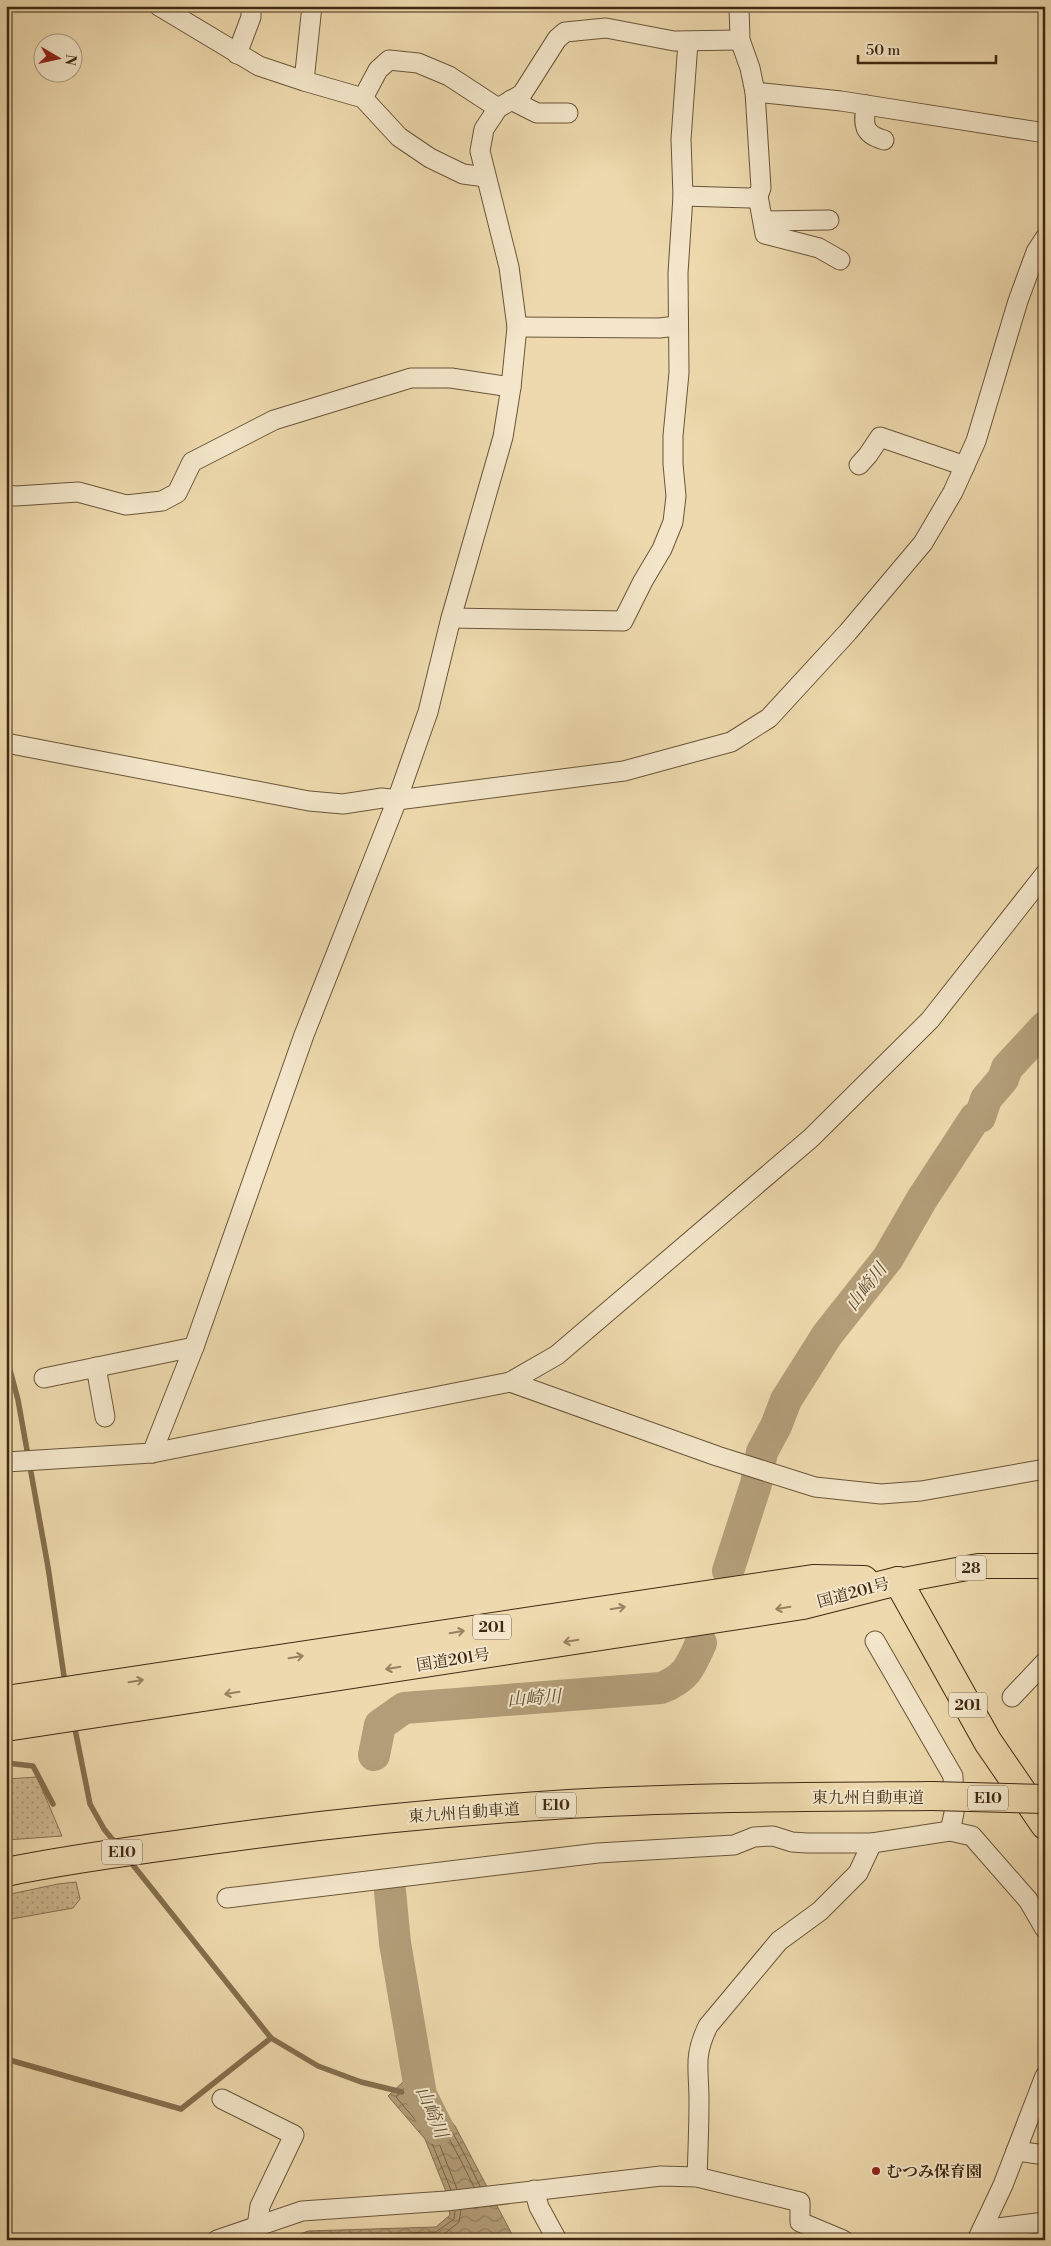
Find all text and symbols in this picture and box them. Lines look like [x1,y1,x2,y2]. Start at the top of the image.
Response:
north arrow [32,32,82,82]
scale bar [858,32,996,64]
text: 50 m [866,41,900,60]
text: N [60,53,80,67]
water label: 山崎川 [841,1257,893,1316]
road number: 28 [956,1556,986,1580]
street label: 国道201号 [815,1574,892,1612]
one-way arrow [609,1603,625,1613]
one-way arrow [775,1604,791,1614]
road number: 201 [473,1614,511,1640]
one-way arrow [449,1627,465,1637]
one-way arrow [563,1636,579,1646]
street label: 国道201号 [415,1644,491,1676]
one-way arrow [288,1651,304,1661]
one-way arrow [385,1663,401,1673]
one-way arrow [127,1676,143,1686]
water label: 山崎川 [506,1685,564,1712]
one-way arrow [224,1688,240,1698]
road number: 201 [949,1692,987,1718]
road number: E10 [968,1786,1008,1810]
street label: 東九州自動車道 [812,1788,924,1808]
road number: E10 [536,1792,576,1818]
street label: 東九州自動車道 [408,1799,521,1827]
road number: E10 [102,1840,142,1864]
water label: 山崎川 [410,2083,453,2143]
place label: むつみ保育園 [886,2162,982,2182]
marker: むつみ保育園 [870,2165,882,2177]

